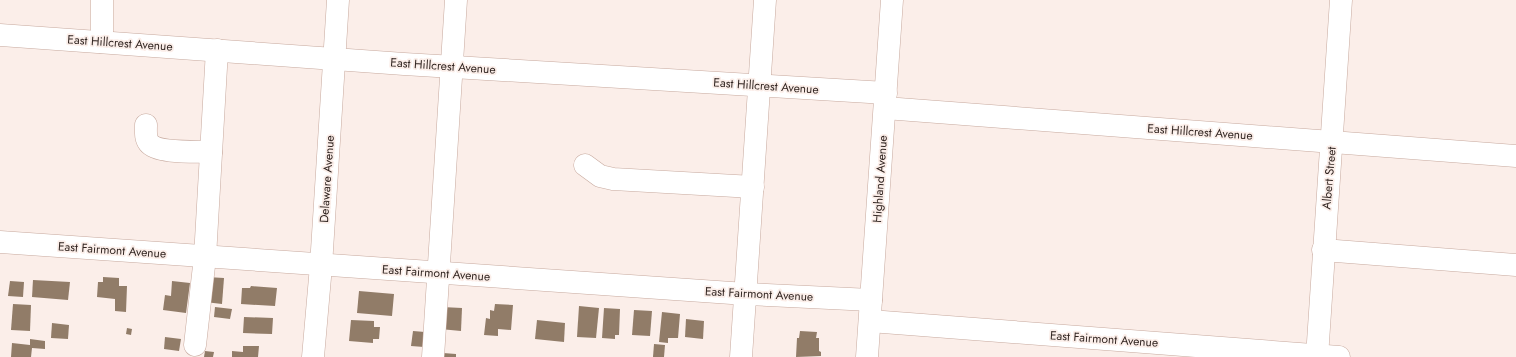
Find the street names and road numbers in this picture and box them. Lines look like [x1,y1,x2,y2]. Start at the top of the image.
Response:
street label: East Hillcrest Avenue [67,30,173,56]
street label: East Hillcrest Avenue [390,53,496,79]
street label: East Hillcrest Avenue [713,73,819,99]
street label: East Hillcrest Avenue [1147,119,1253,145]
street label: Delaware Avenue [315,135,339,223]
street label: Highland Avenue [868,135,892,223]
street label: Albert Street [1317,146,1341,210]
street label: East Fairmont Avenue [57,237,167,263]
street label: East Fairmont Avenue [381,260,491,286]
street label: East Fairmont Avenue [704,282,814,306]
street label: East Fairmont Avenue [1049,326,1159,352]

